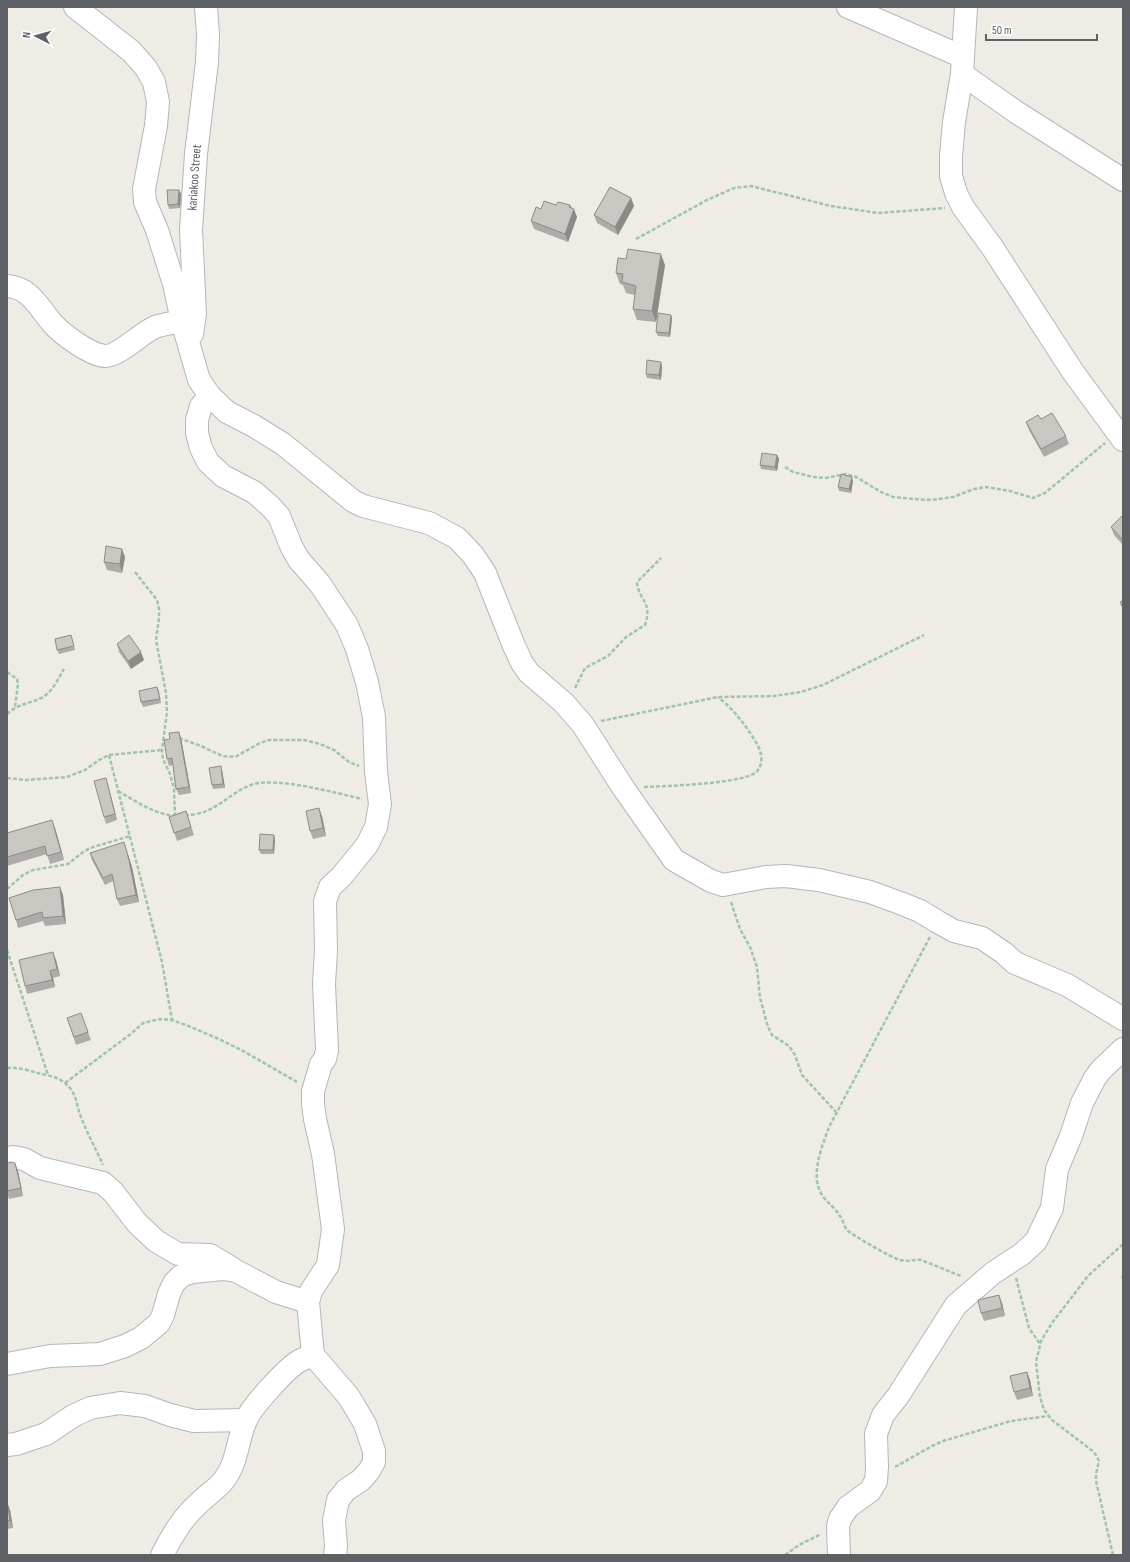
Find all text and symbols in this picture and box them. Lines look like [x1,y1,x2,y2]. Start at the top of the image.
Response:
north arrow [16,16,56,56]
scale bar [986,16,1097,42]
text: 50 m [992,23,1012,38]
text: N [20,31,33,39]
street label: kariakoo Street [184,143,205,211]

